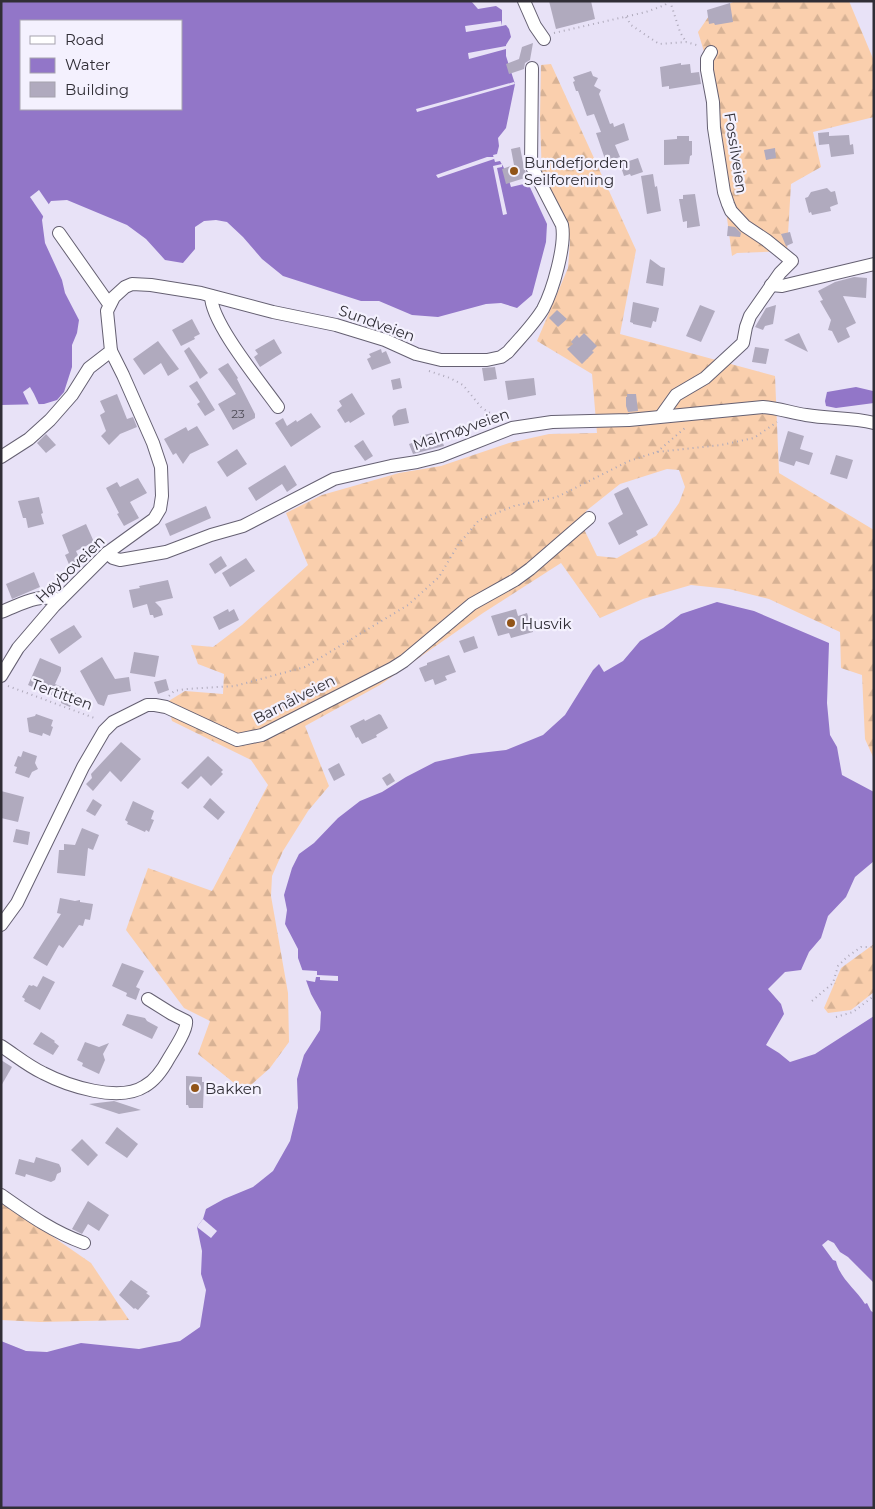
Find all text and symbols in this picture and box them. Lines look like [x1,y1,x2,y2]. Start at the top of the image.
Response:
legend [20,20,182,110]
text: Road [65,30,104,49]
text: Water [65,55,111,74]
text: Building [65,80,129,99]
street label: Fossilveien [720,111,752,195]
place label: Bundefjorden Seilforening [524,153,629,189]
marker: Bundefjorden Seilforening [508,165,520,177]
street label: Sundveien [336,300,418,346]
street label: Malmøyveien [410,404,512,454]
house number: 23 [231,406,245,421]
street label: Høyboveien [31,531,109,607]
place label: Husvik [521,614,572,633]
marker: Husvik [505,617,517,629]
street label: Barnålveien [250,670,338,728]
street label: Tertitten [29,674,95,714]
place label: Bakken [205,1079,262,1098]
marker: Bakken [189,1082,201,1094]

